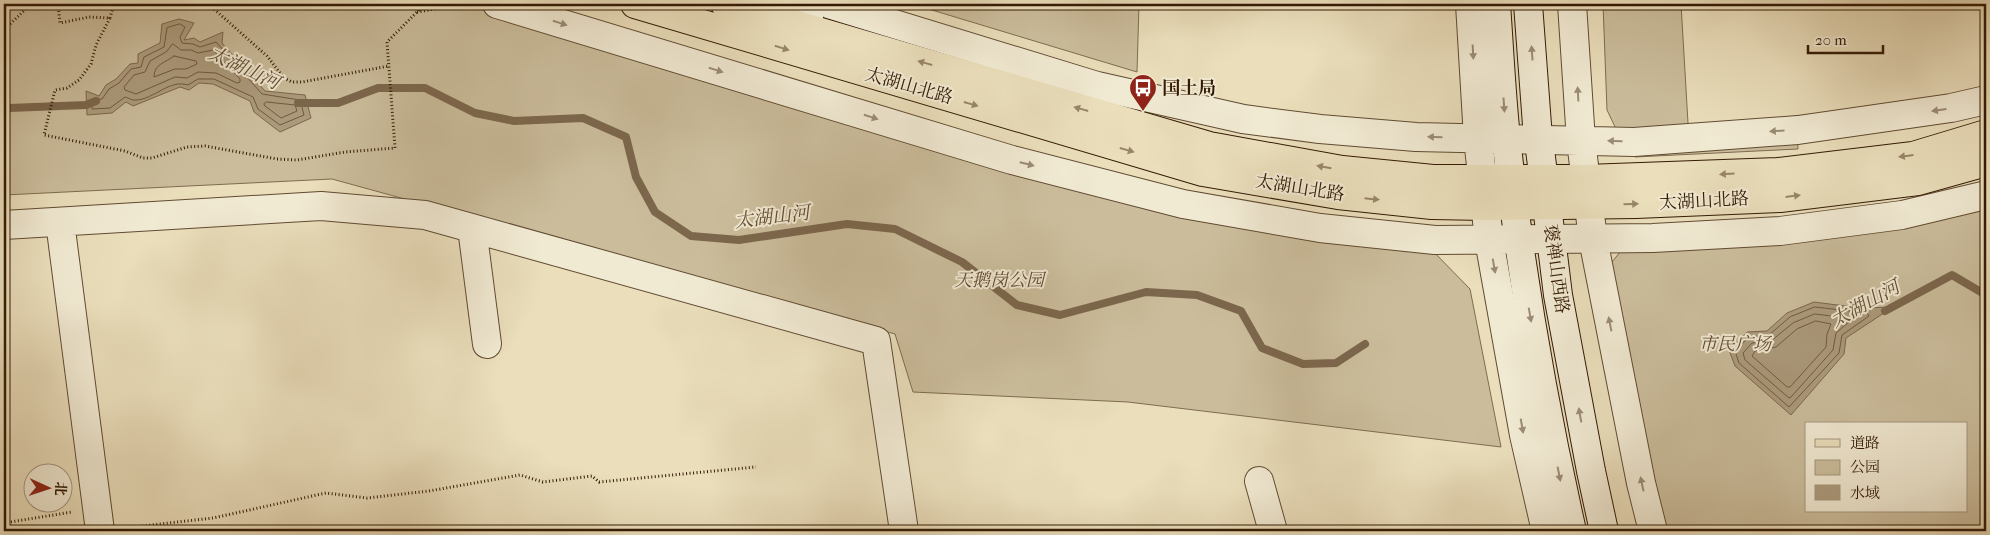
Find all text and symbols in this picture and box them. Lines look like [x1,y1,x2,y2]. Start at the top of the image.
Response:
one-way arrow [553,20,568,27]
scale bar [1808,22,1882,54]
text: 20 m [1815,31,1847,49]
water label: 太湖山河 [205,42,286,95]
one-way arrow [1527,44,1535,60]
one-way arrow [775,45,790,53]
one-way arrow [1469,45,1477,61]
one-way arrow [918,59,933,67]
street label: 太湖山北路 [863,64,955,108]
one-way arrow [708,67,723,75]
bus stop icon: 国土局 [1128,73,1158,112]
place label: 国土局 [1162,78,1216,99]
one-way arrow [1573,86,1581,102]
one-way arrow [1500,97,1508,113]
one-way arrow [964,101,979,109]
one-way arrow [1074,105,1089,113]
one-way arrow [1930,106,1946,114]
one-way arrow [864,114,879,122]
one-way arrow [1769,128,1785,136]
one-way arrow [1427,133,1443,141]
one-way arrow [1607,137,1623,145]
one-way arrow [1120,146,1135,154]
one-way arrow [1897,152,1913,160]
one-way arrow [1019,160,1035,168]
one-way arrow [1316,162,1332,170]
one-way arrow [1718,170,1734,178]
street label: 太湖山北路 [1254,171,1346,205]
street label: 太湖山北路 [1659,188,1749,214]
one-way arrow [1786,192,1802,200]
one-way arrow [1364,195,1380,203]
one-way arrow [1623,200,1639,208]
water label: 太湖山河 [733,201,814,233]
street label: 褒禅山西路 [1539,223,1573,315]
one-way arrow [1490,259,1498,275]
park label: 天鹅岗公园 [954,270,1047,291]
water label: 太湖山河 [1826,275,1906,332]
one-way arrow [1526,307,1534,323]
one-way arrow [1606,317,1614,332]
park label: 市民广场 [1699,334,1773,355]
one-way arrow [1576,407,1584,423]
one-way arrow [1519,419,1527,435]
legend [1805,422,1968,512]
text: 道路 [1850,434,1880,452]
text: 公园 [1850,458,1880,476]
north arrow [22,462,72,512]
one-way arrow [1556,467,1564,483]
one-way arrow [1638,476,1646,491]
text: 北 [52,481,69,496]
text: 水域 [1850,484,1880,502]

